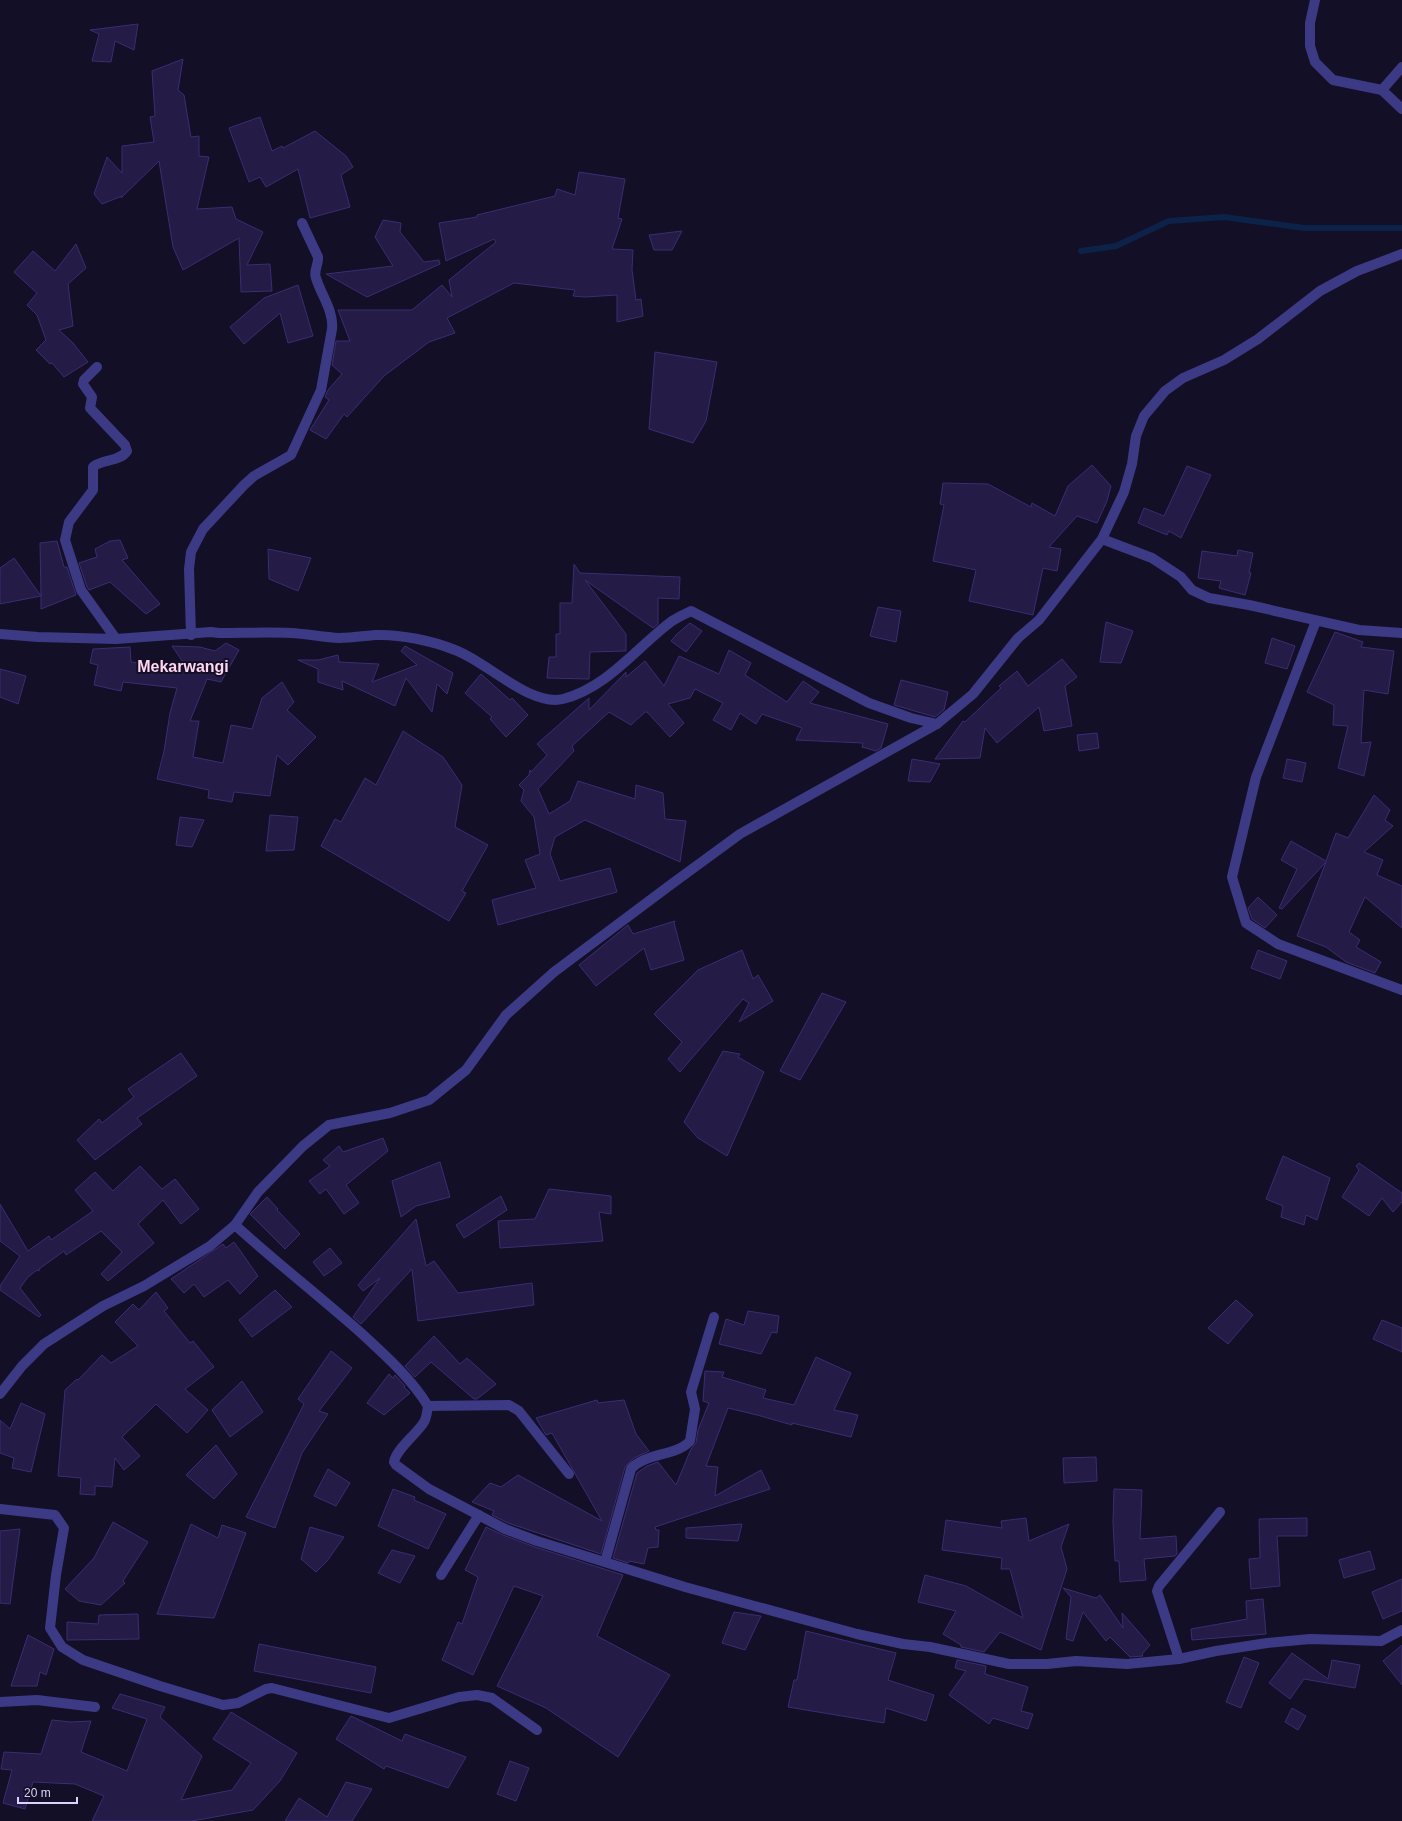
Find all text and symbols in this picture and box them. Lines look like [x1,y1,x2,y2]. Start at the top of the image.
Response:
district label: Mekarwangi [137,658,229,675]
scale bar [18,1779,77,1805]
text: 20 m [24,1786,51,1800]

